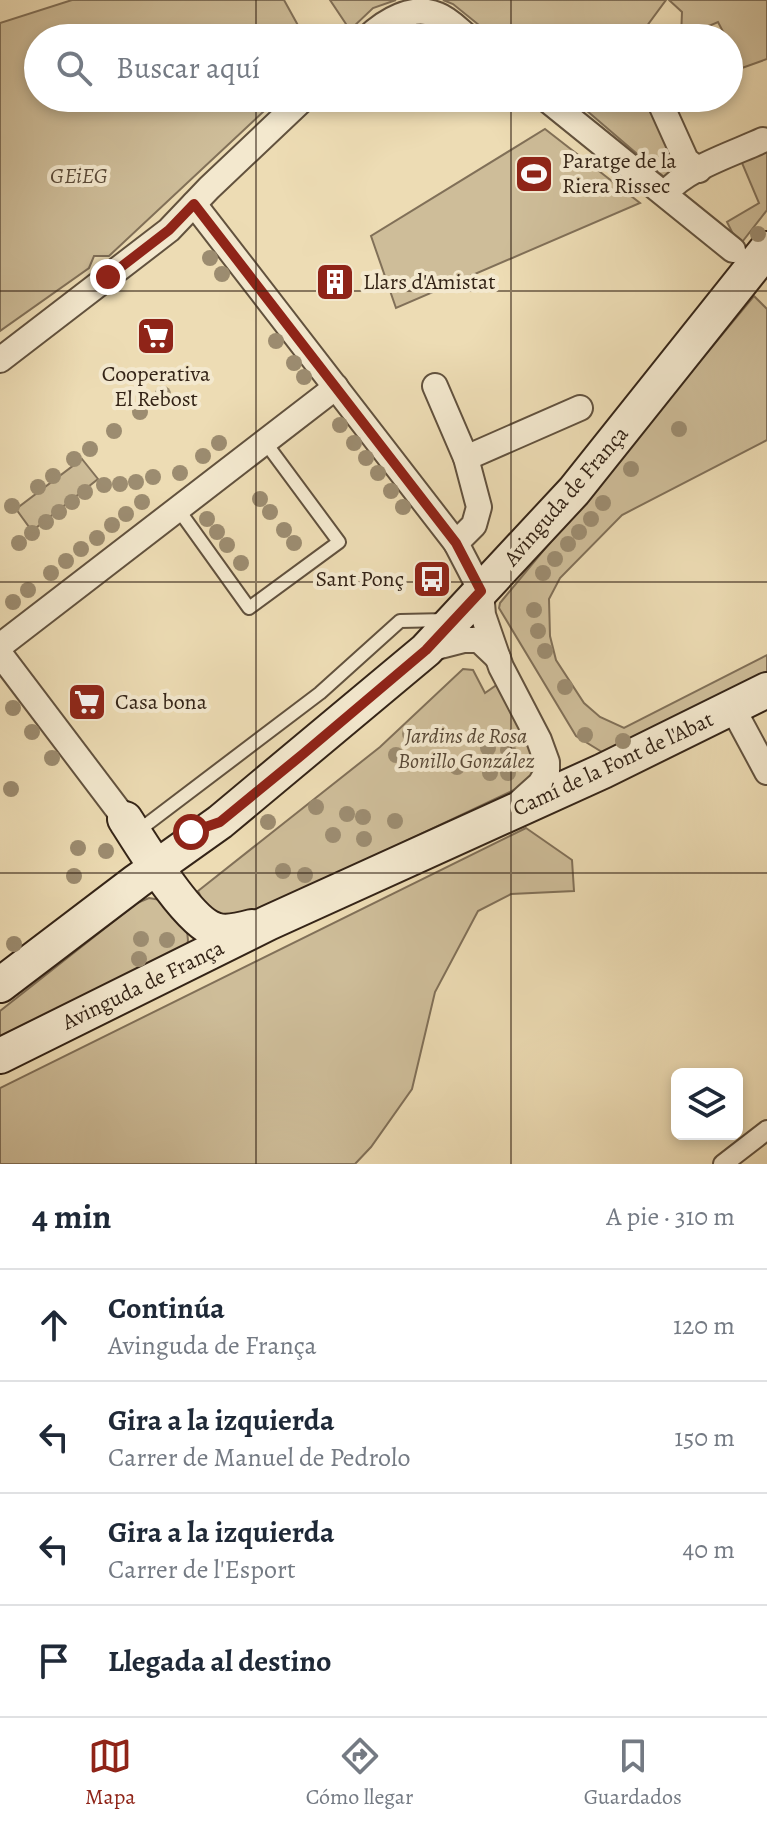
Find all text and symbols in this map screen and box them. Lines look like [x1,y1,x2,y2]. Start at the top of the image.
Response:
search box [24,24,743,112]
icon: search [52,46,96,90]
text: Buscar aquí [116,48,260,88]
place label: Paratge de la Riera Rissec [562,146,677,201]
sports icon: Paratge de la Riera Rissec [513,153,555,195]
park label: GEiEG [50,161,108,191]
route end [90,259,126,295]
building icon: Llars d'Amistat [314,261,356,303]
place label: Llars d'Amistat [363,267,495,297]
supermarket icon: Cooperativa El Rebost [135,315,177,357]
place label: Cooperativa El Rebost [102,359,211,414]
street label: Avinguda de França [496,419,636,573]
bus stop icon: Sant Ponç [411,558,453,600]
place label: Sant Ponç [315,564,404,594]
supermarket icon: Casa bona [66,681,108,723]
place label: Casa bona [115,687,208,717]
street label: Camí de la Font de l'Abat [508,704,718,824]
park label: Jardins de Rosa Bonillo González [398,721,534,776]
route start [173,814,209,850]
street label: Avinguda de França [56,932,230,1038]
map controls [671,1068,743,1140]
button: layers [671,1068,743,1140]
text: 4 min [32,1193,111,1240]
text: A pie · 310 m [606,1199,735,1234]
text: Continúa [108,1288,225,1328]
icon: ahead [32,1303,76,1347]
text: 120 m [673,1308,735,1343]
text: Avinguda de França [108,1328,317,1363]
text: Gira a la izquierda [108,1400,334,1440]
icon: left [32,1415,76,1459]
text: 150 m [674,1420,735,1455]
text: Carrer de Manuel de Pedrolo [108,1440,410,1475]
text: Gira a la izquierda [108,1512,334,1552]
icon: left [32,1527,76,1571]
text: 40 m [683,1532,735,1567]
text: Carrer de l'Esport [108,1552,296,1587]
icon: arrive [32,1639,76,1683]
text: Llegada al destino [108,1641,331,1681]
tab: Mapa [85,1734,136,1812]
tab: Cómo llegar [306,1734,413,1812]
tab: Guardados [584,1734,682,1812]

